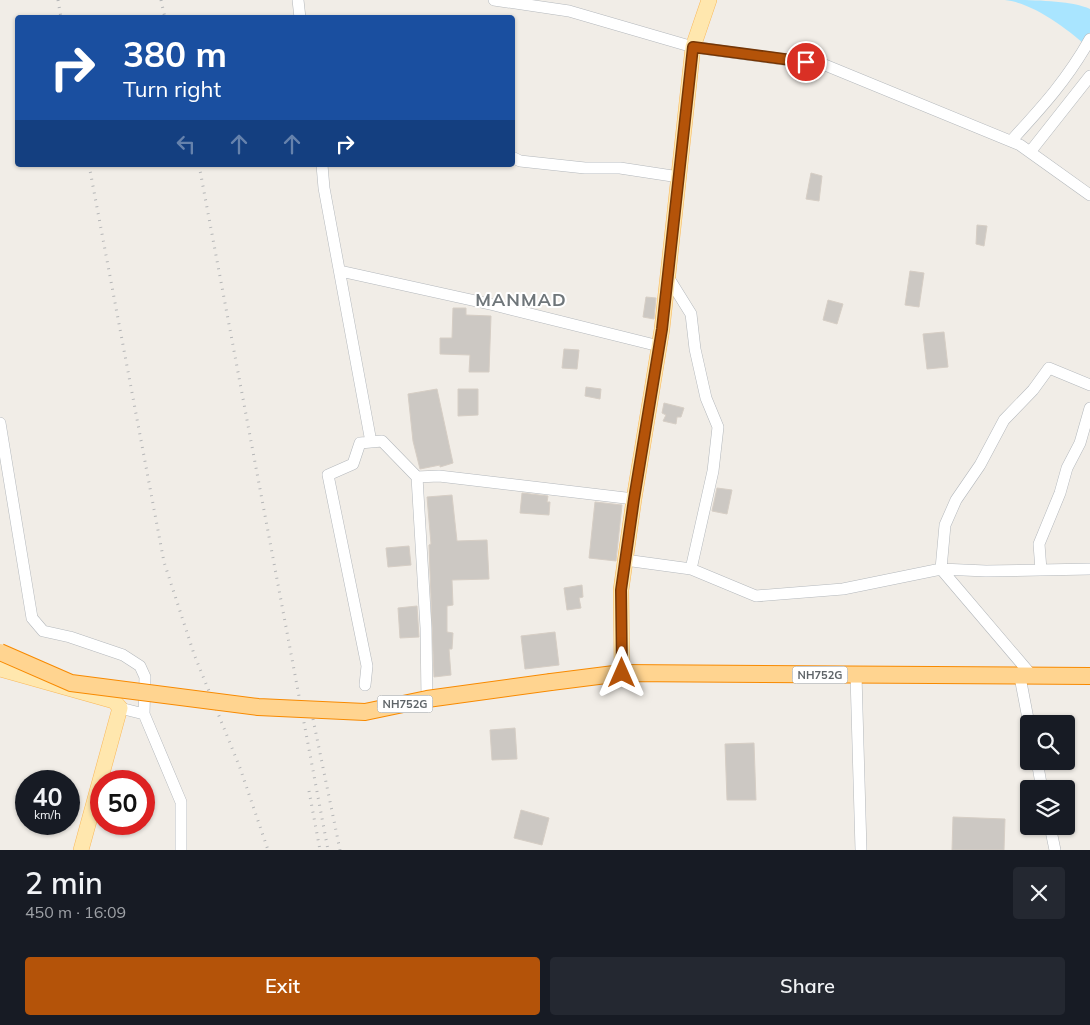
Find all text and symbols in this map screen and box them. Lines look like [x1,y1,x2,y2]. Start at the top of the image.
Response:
text: 380 m [123,32,227,76]
icon: right [40,35,105,100]
pin [785,41,827,83]
icon: arrive [792,48,820,76]
text: Turn right [123,75,221,103]
icon: left [172,130,200,158]
icon: ahead [225,130,253,158]
icon: ahead [278,130,306,158]
icon: right [331,130,359,158]
district label: MANMAD [475,288,567,311]
position arrow [595,646,647,698]
road number: NH752G [792,666,848,684]
road number: NH752G [378,696,432,712]
map controls [1020,715,1075,835]
button: search [1020,715,1075,770]
speed limit sign: 50 [90,770,155,835]
button: layers [1020,780,1075,835]
text: 40 [32,781,63,812]
text: km/h [34,807,61,822]
text: 2 min [25,864,103,902]
button: close [1013,867,1065,919]
text: 450 m · 16:09 [25,902,126,922]
button: Exit [25,957,540,1015]
button: Share [550,957,1065,1015]

